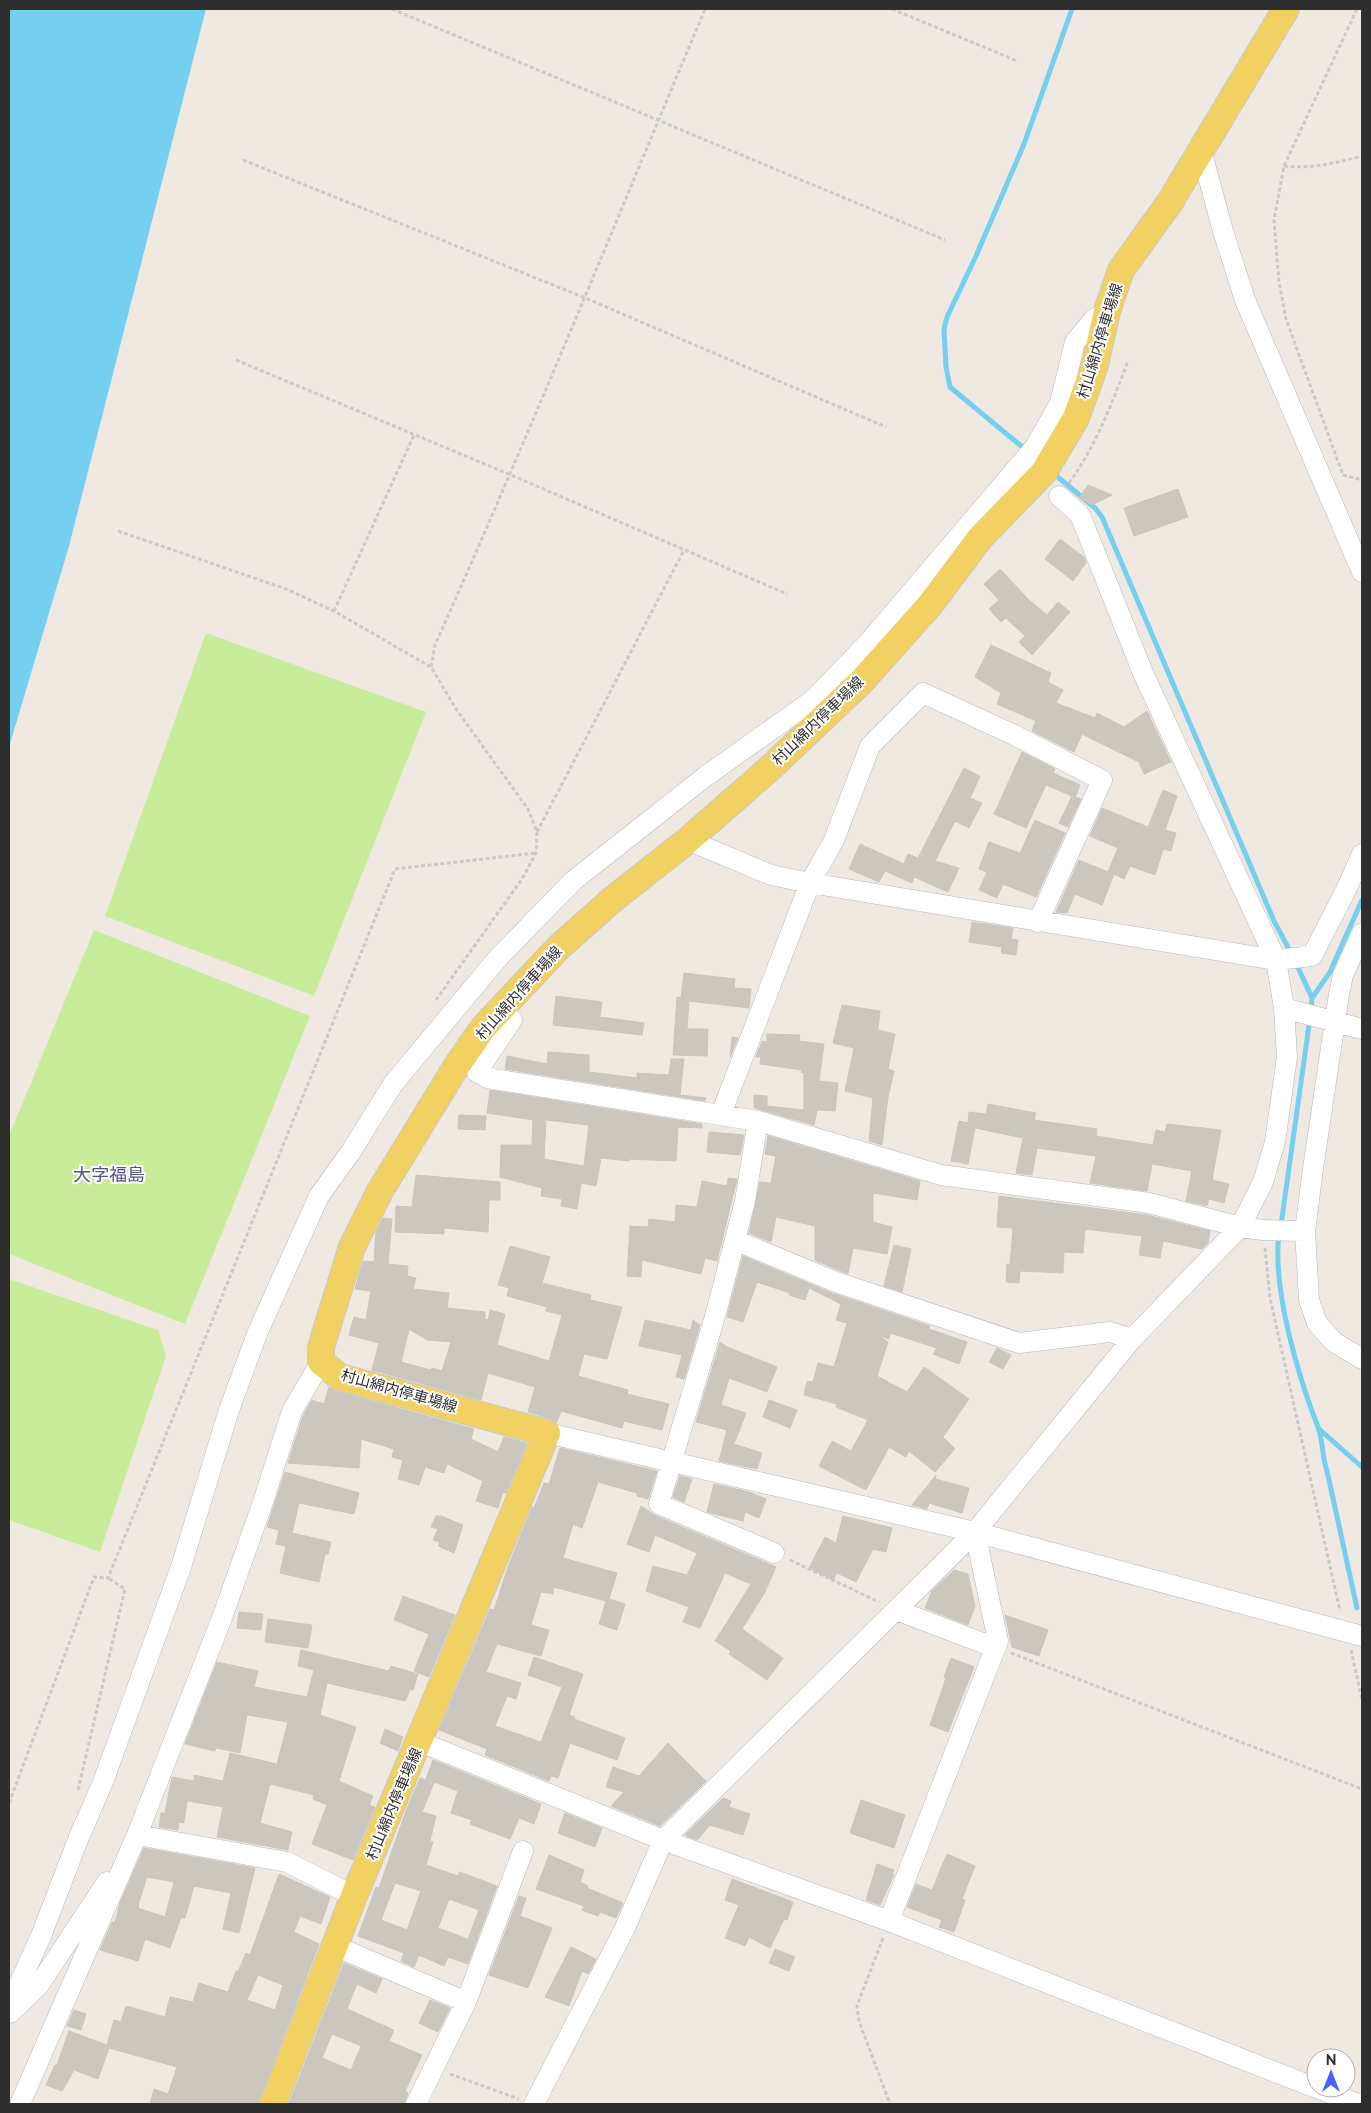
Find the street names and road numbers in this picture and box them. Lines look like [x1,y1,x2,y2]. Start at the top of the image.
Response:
street label: 村山綿内停車場線 [1074,281,1126,401]
street label: 村山綿内停車場線 [769,673,867,769]
street label: 村山綿内停車場線 [472,942,566,1044]
street label: 村山綿内停車場線 [339,1366,459,1416]
street label: 村山綿内停車場線 [362,1745,426,1863]

